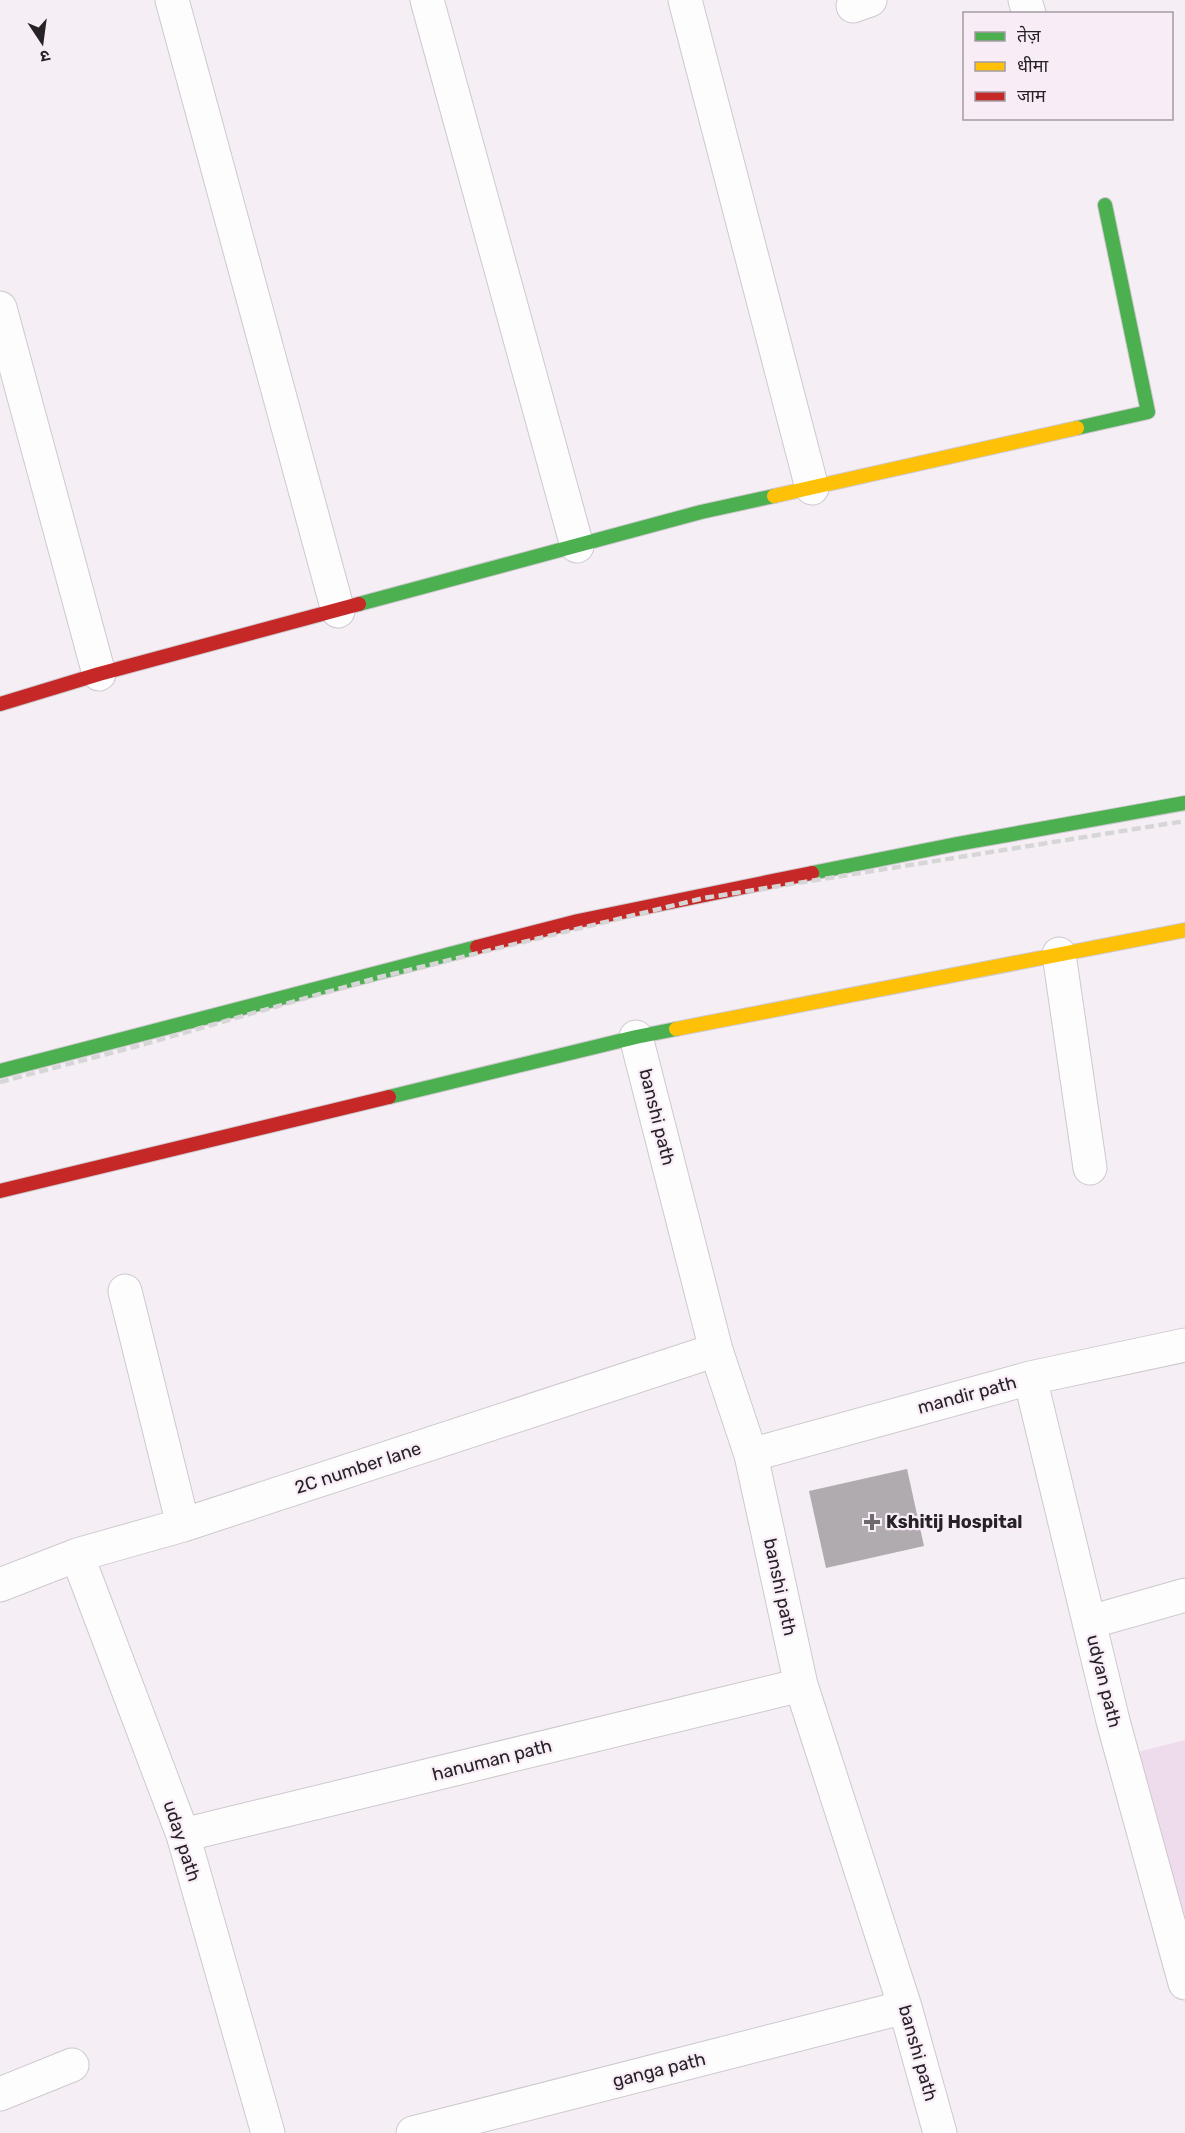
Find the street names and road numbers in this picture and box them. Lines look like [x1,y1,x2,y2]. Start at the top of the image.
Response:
street label: banshi path [634,1066,680,1168]
street label: mandir path [915,1371,1019,1419]
street label: 2C number lane [292,1437,424,1499]
street label: banshi path [759,1536,801,1638]
street label: udyan path [1082,1632,1126,1730]
street label: hanuman path [430,1735,554,1785]
street label: uday path [159,1798,205,1884]
street label: banshi path [894,2002,942,2104]
street label: ganga path [610,2048,708,2092]

